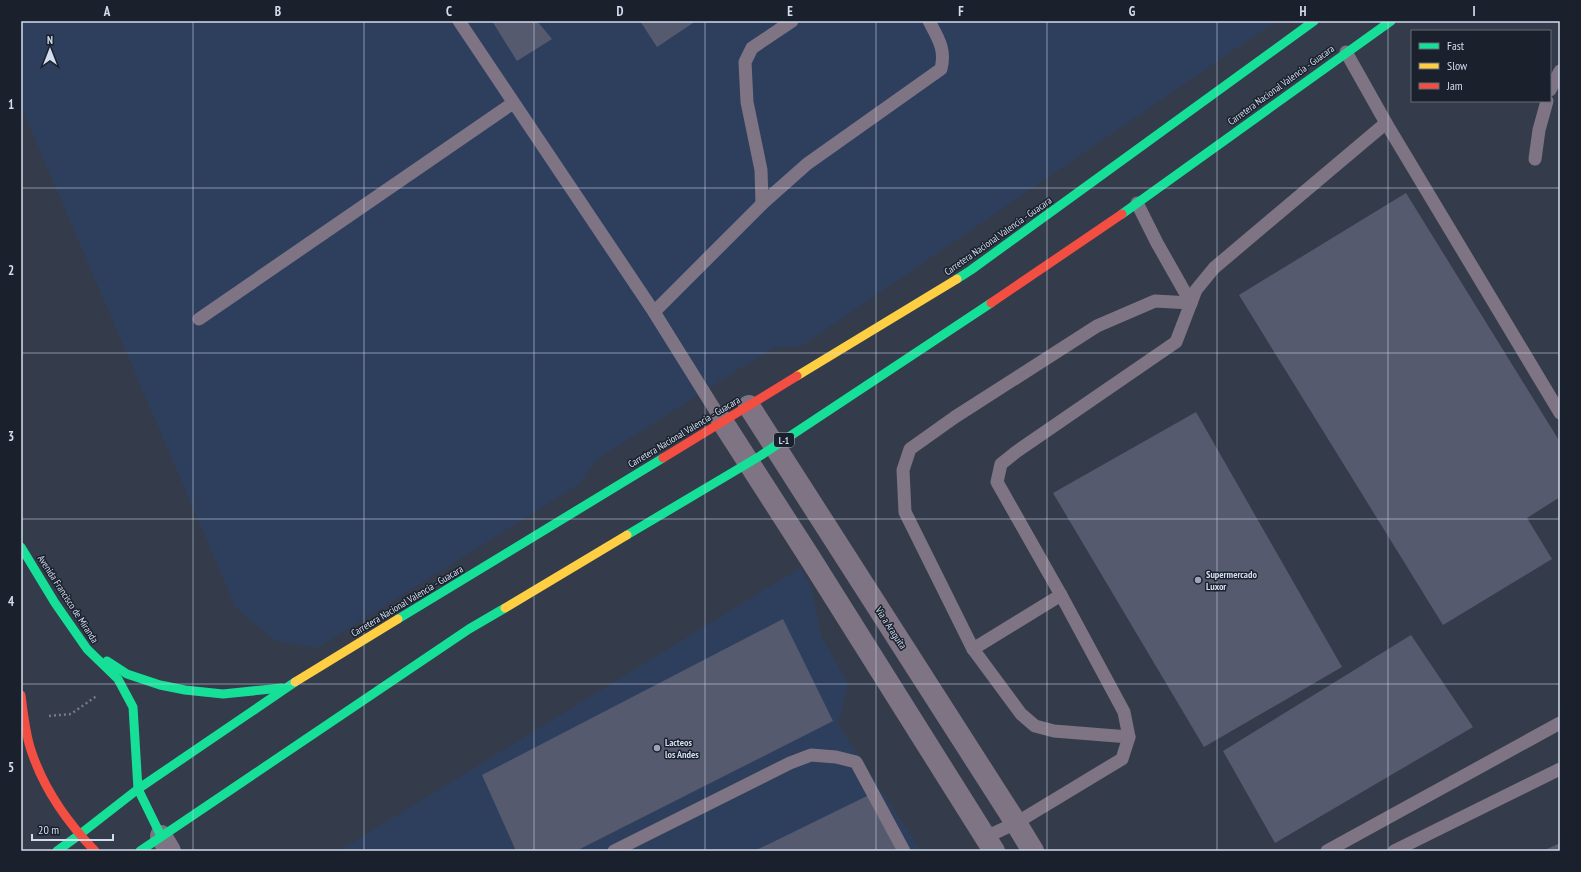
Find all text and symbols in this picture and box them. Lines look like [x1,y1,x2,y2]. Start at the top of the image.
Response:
text: A [103,3,111,20]
text: B [275,3,281,20]
text: C [446,3,452,20]
text: D [617,3,624,20]
text: E [787,3,793,20]
text: F [958,3,964,20]
text: G [1129,3,1136,20]
text: H [1300,3,1307,20]
text: I [1472,3,1476,20]
north arrow [30,30,70,70]
legend [1411,30,1551,102]
text: N [47,33,53,47]
text: Fast [1447,38,1465,53]
street label: Carretera Nacional Valencia - Guacara [1225,42,1337,128]
text: Slow [1447,58,1468,73]
text: Jam [1446,78,1463,93]
text: 1 [8,96,14,113]
street label: Carretera Nacional Valencia - Guacara [942,194,1054,278]
text: 2 [8,262,14,279]
street label: Carretera Nacional Valencia - Guacara [626,393,742,471]
text: 3 [8,428,14,445]
road number: L-1 [774,433,794,447]
street label: Avenida Francisco de Miranda [35,553,101,645]
street label: Carretera Nacional Valencia - Guacara [349,562,465,640]
place label: Supermercado Luxor [1206,568,1257,593]
marker: Supermercado Luxor [1193,575,1203,585]
text: 4 [8,593,15,610]
street label: Via a Araguita [872,604,909,652]
place label: Lacteos los Andes [665,736,699,761]
marker: Lacteos los Andes [652,743,662,753]
text: 5 [8,759,14,776]
scale bar [32,816,113,842]
text: 20 m [38,822,59,837]

